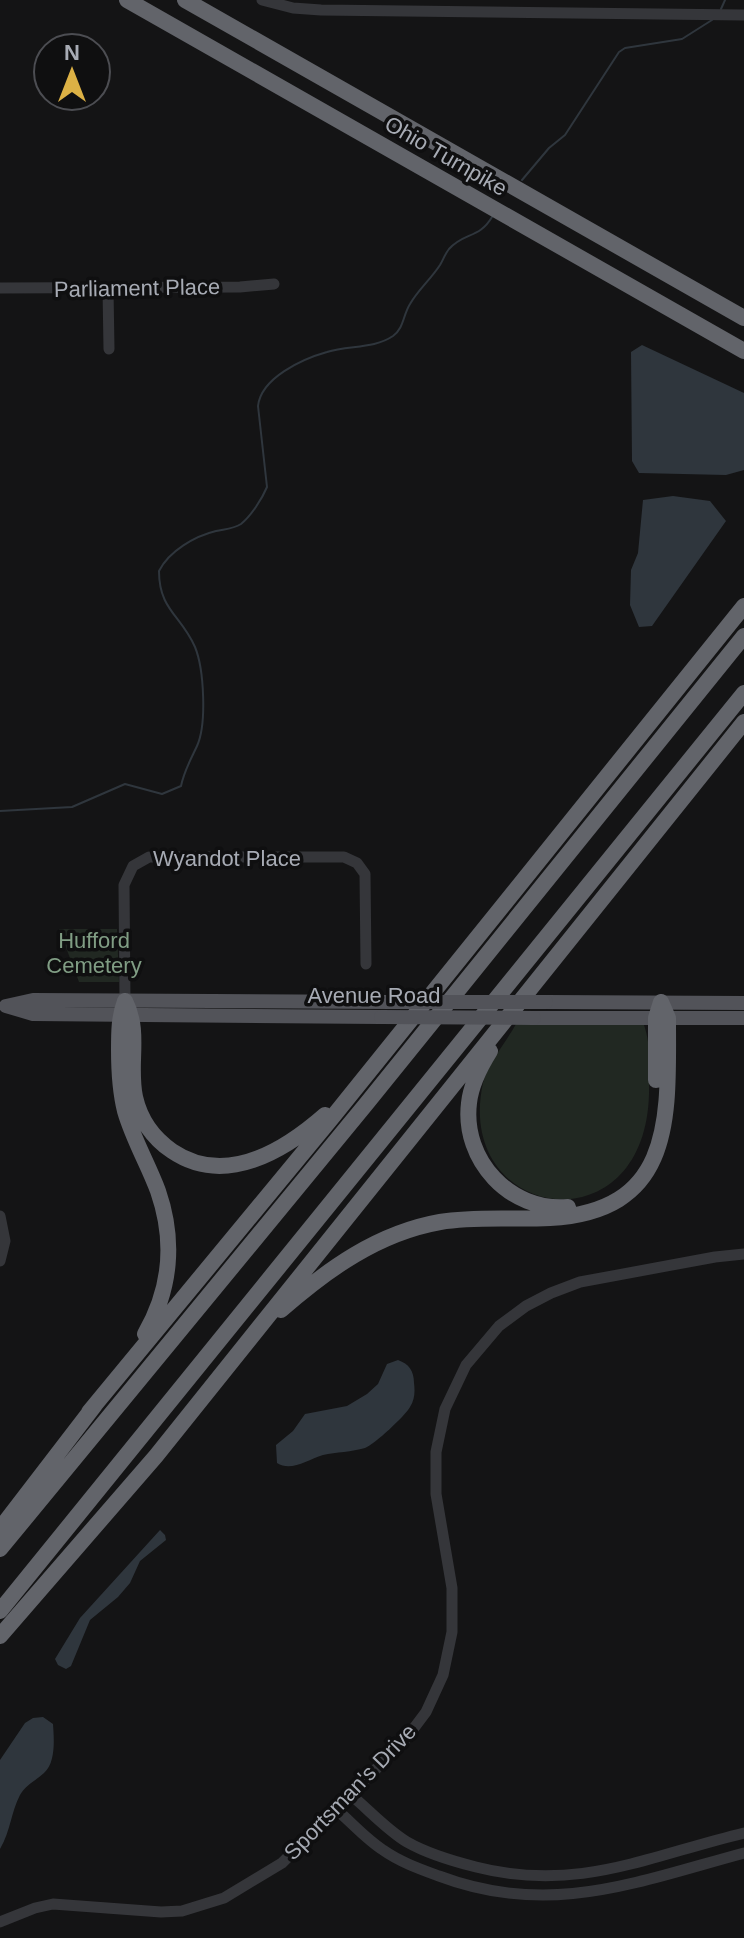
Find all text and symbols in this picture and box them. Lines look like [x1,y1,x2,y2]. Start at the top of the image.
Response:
north arrow [32,32,112,112]
text: N [64,40,80,65]
street label: Ohio Turnpike [380,111,512,201]
street label: Parliament Place [54,274,220,302]
street label: Wyandot Place [153,846,301,871]
park label: Hufford Cemetery [46,928,142,978]
street label: Avenue Road [308,983,440,1008]
street label: Sportsman's Drive [279,1719,421,1865]

